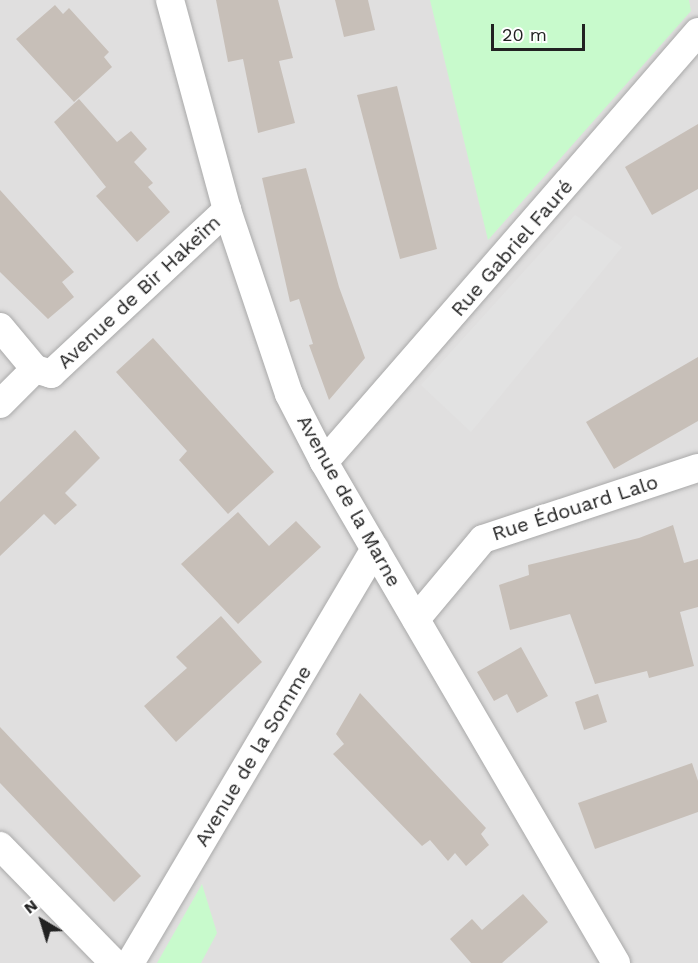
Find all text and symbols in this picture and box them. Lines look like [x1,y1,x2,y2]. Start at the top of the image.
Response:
scale bar [494,12,588,50]
text: 20 m [502,24,547,45]
street label: Rue Gabriel Fauré [446,174,578,322]
street label: Avenue de Bir Hakeïm [52,210,226,374]
street label: Avenue de la Marne [292,411,406,591]
street label: Rue Édouard Lalo [489,470,661,546]
street label: Avenue de la Somme [189,661,317,851]
north arrow [12,891,72,951]
text: N [20,895,41,918]

